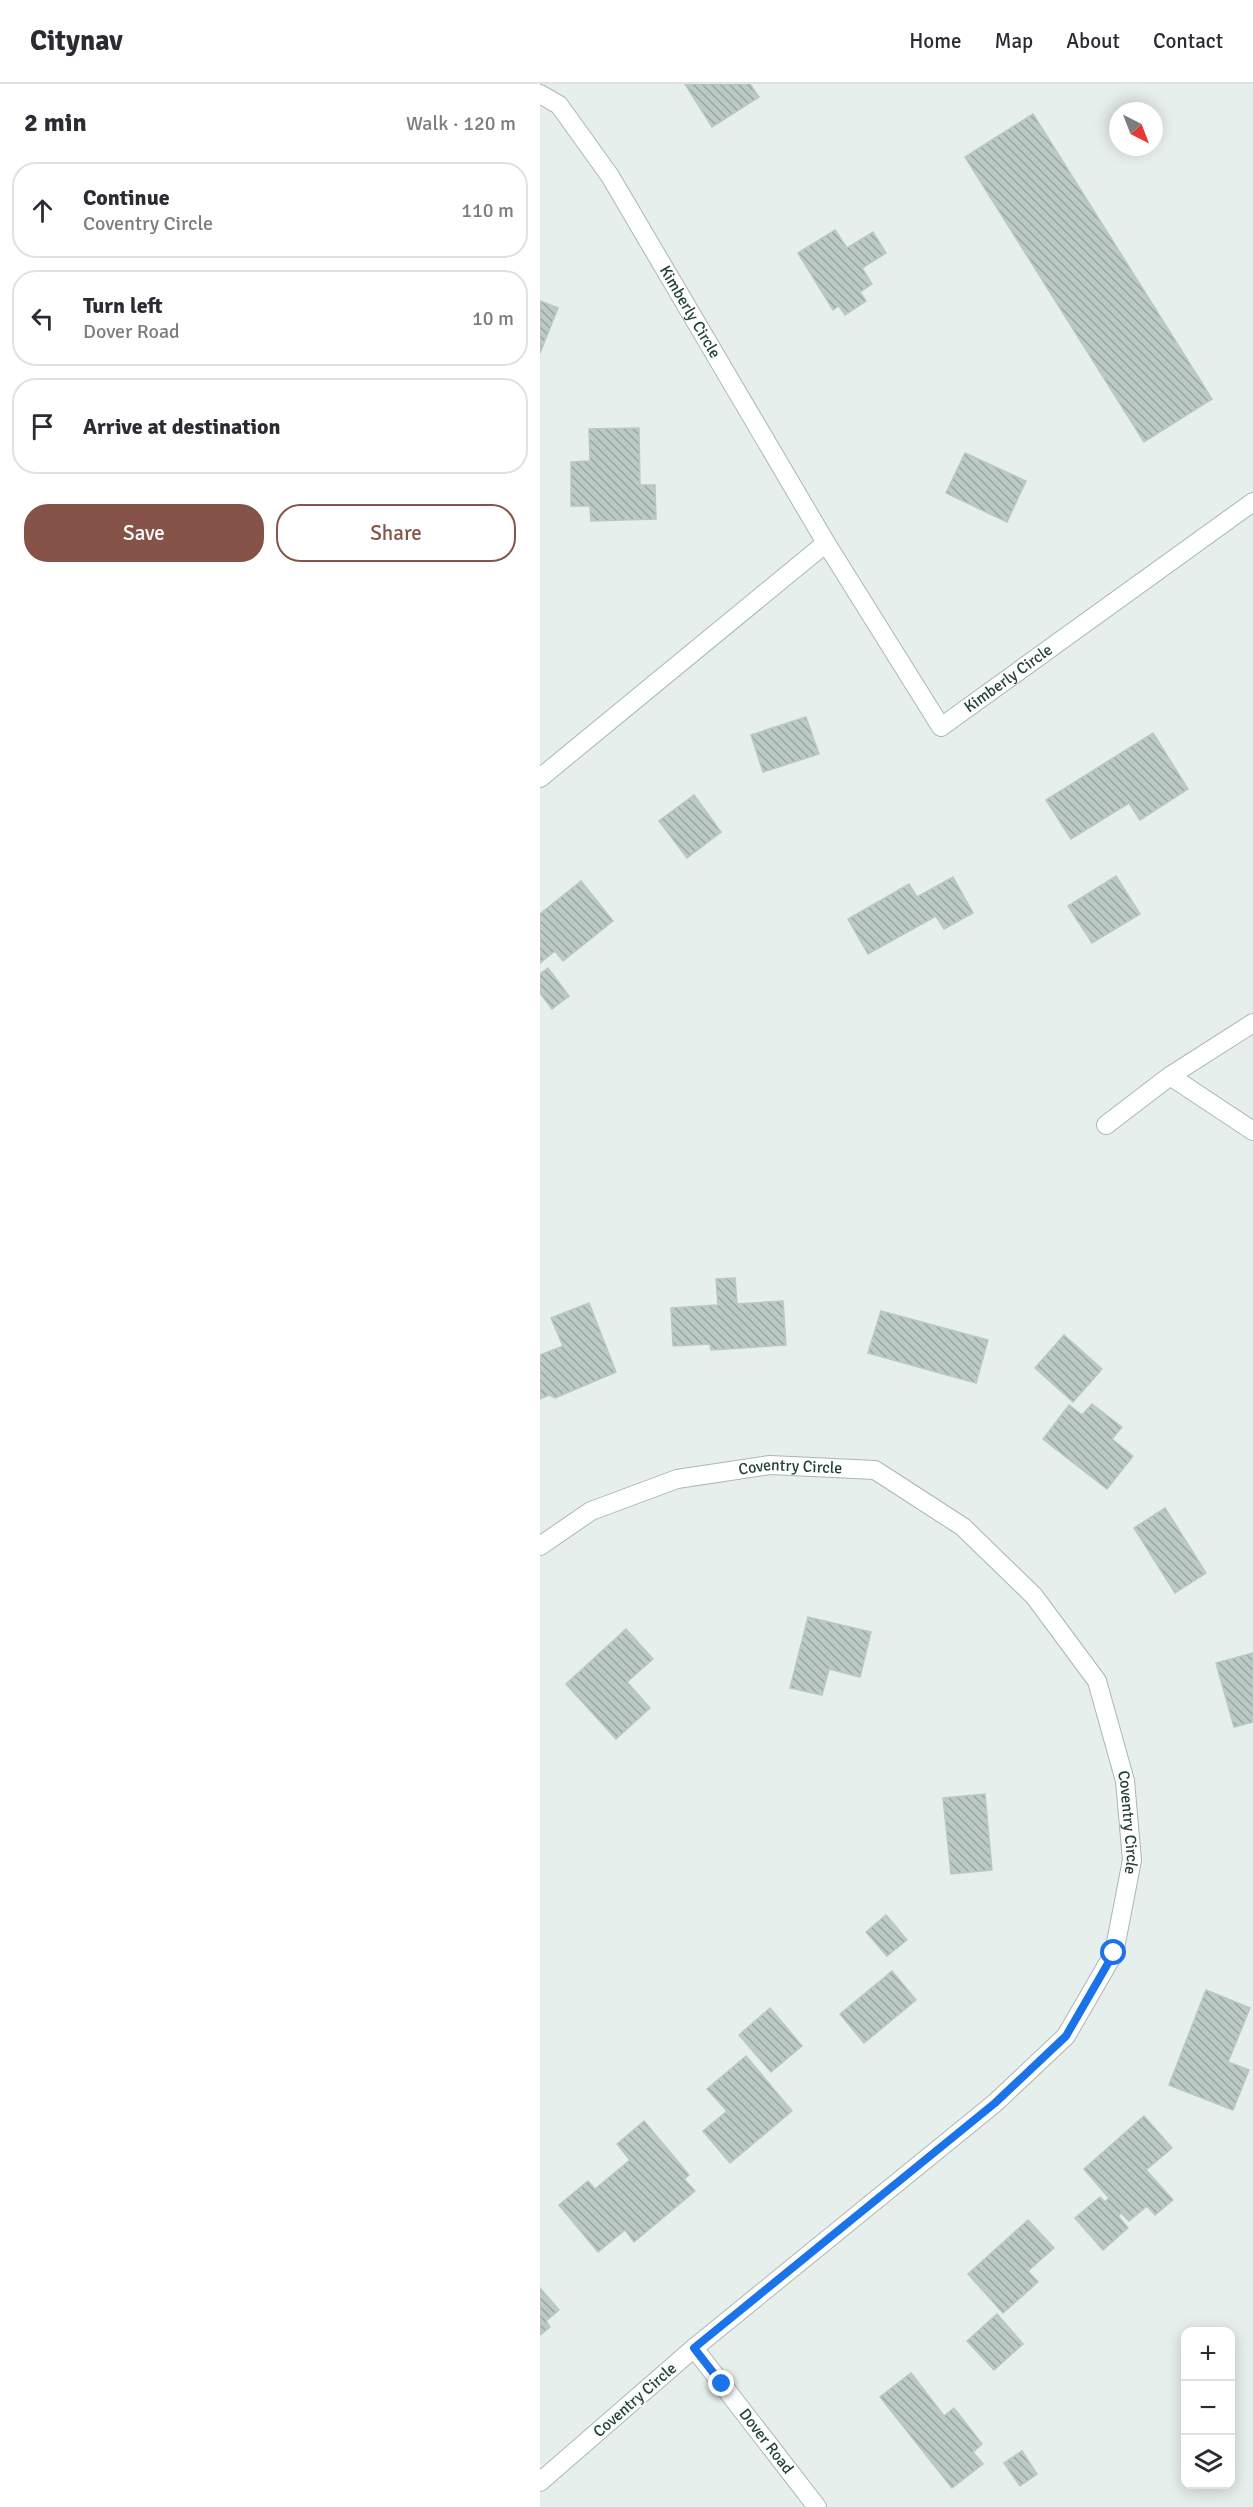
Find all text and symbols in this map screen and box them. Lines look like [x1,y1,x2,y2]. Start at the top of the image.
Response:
text: Citynav [30,24,123,58]
text: Home [909,28,962,54]
text: Map [995,28,1033,54]
text: About [1066,28,1120,54]
text: Contact [1153,28,1223,54]
north arrow [1109,102,1163,156]
text: 2 min [24,107,87,139]
text: Walk · 120 m [406,111,516,136]
text: Continue [83,184,170,211]
icon: ahead [26,194,59,227]
text: 110 m [461,198,514,223]
text: Coventry Circle [83,211,213,236]
street label: Kimberly Circle [655,262,725,362]
text: Turn left [83,292,163,319]
icon: left [26,302,59,335]
text: 10 m [472,306,514,331]
text: Dover Road [83,319,180,344]
icon: arrive [26,410,59,443]
text: Arrive at destination [83,413,280,440]
button: Save [24,504,264,562]
button: Share [276,504,516,562]
street label: Kimberly Circle [960,640,1056,717]
street label: Coventry Circle [737,1455,843,1480]
street label: Coventry Circle [1113,1768,1142,1876]
route start [1100,1939,1126,1965]
map controls [1181,2327,1235,2489]
button: + [1181,2327,1235,2381]
street label: Coventry Circle [589,2358,681,2442]
route end [708,2370,734,2396]
button: − [1181,2381,1235,2435]
street label: Dover Road [735,2405,798,2478]
button: layers [1181,2435,1235,2489]

